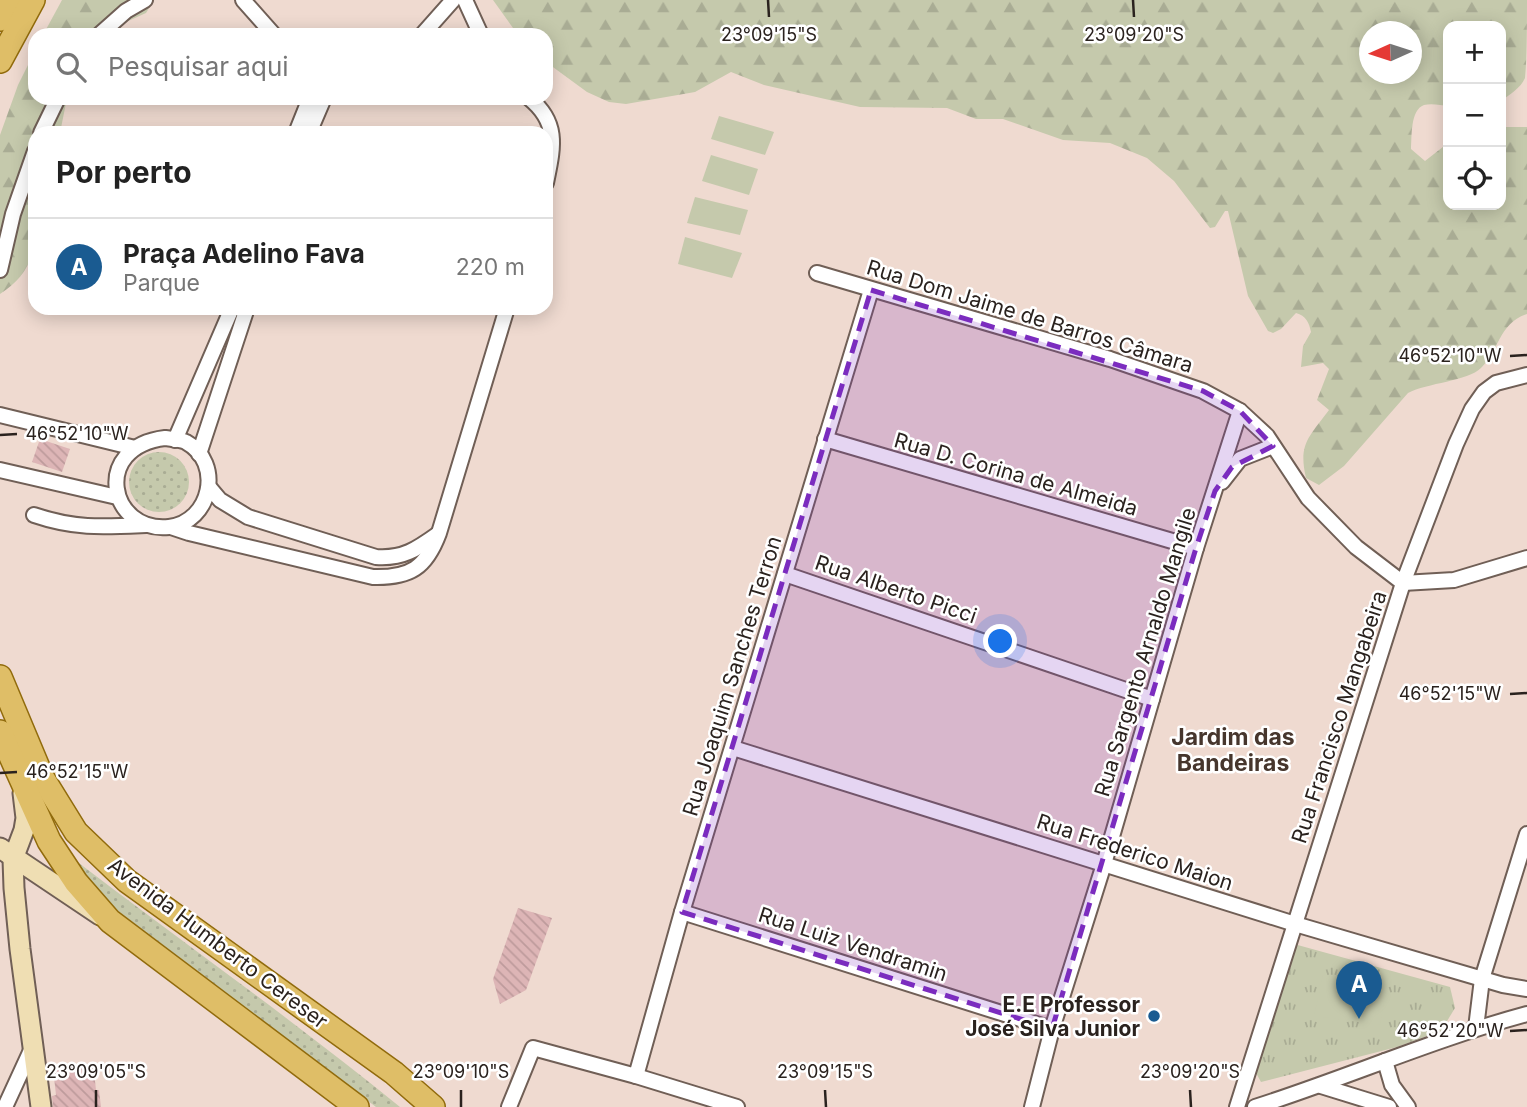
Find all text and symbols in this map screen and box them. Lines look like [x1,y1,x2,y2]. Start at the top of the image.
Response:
north arrow [1359,21,1422,84]
map controls [1443,21,1506,210]
button: + [1443,21,1506,84]
text: 23°09'15"S [721,24,817,45]
text: 23°09'20"S [1084,24,1184,45]
search box [28,28,553,105]
icon: search [52,48,90,86]
text: Pesquisar aqui [108,51,289,82]
button: − [1443,84,1506,147]
button: locate [1443,147,1506,210]
text: Por perto [56,154,192,190]
text: Praça Adelino Fava [123,238,365,269]
text: A [70,253,88,281]
text: 220 m [456,253,525,281]
street label: Rua Dom Jaime de Barros Câmara [864,254,1196,378]
text: Parque [123,269,200,297]
text: 46°52'10"W [1398,345,1502,366]
text: 46°52'10"W [25,423,129,444]
street label: Rua D. Corina de Almeida [891,427,1141,521]
street label: Rua Sargento Arnaldo Mangile [1089,504,1201,800]
street label: Rua Joaquim Sanches Terron [677,533,787,819]
street label: Rua Alberto Picci [812,550,980,628]
street label: Rua Francisco Mangabeira [1286,588,1392,846]
your location [983,624,1017,658]
text: 46°52'15"W [1399,683,1502,704]
district label: Jardim das Bandeiras [1171,723,1295,777]
text: 46°52'15"W [26,761,129,782]
street label: Rua Frederico Maion [1034,808,1236,896]
street label: Avenida Humberto Cereser [103,852,333,1034]
street label: Rua Luiz Vendramin [755,902,951,986]
pin: A [1336,961,1382,1019]
place label: E.E Professor José Silva Junior [965,992,1140,1041]
marker: E.E Professor José Silva Junior [1146,1008,1162,1024]
text: 46°52'20"W [1397,1020,1504,1041]
text: 23°09'05"S [46,1061,146,1082]
text: 23°09'10"S [413,1061,509,1082]
text: 23°09'15"S [777,1061,873,1082]
text: 23°09'20"S [1140,1061,1240,1082]

